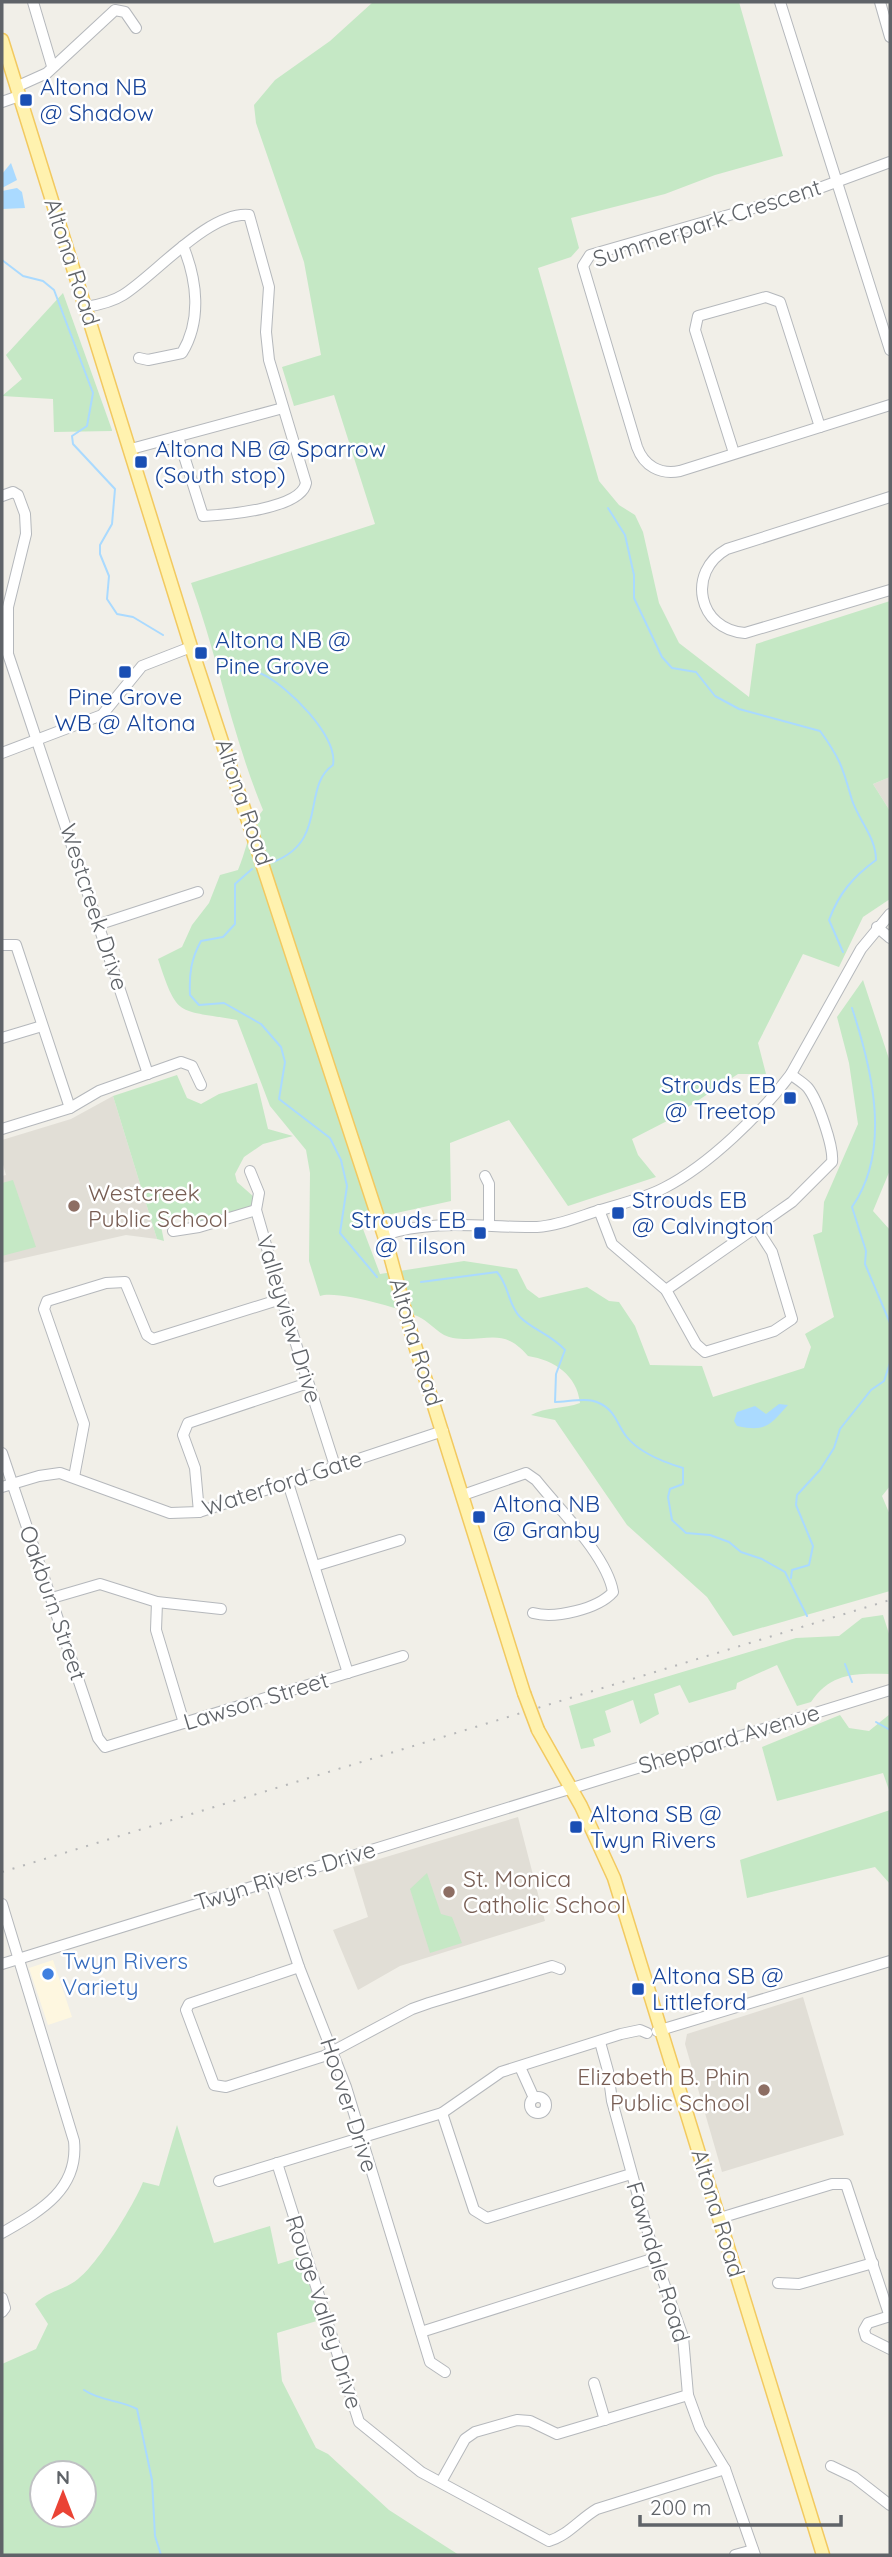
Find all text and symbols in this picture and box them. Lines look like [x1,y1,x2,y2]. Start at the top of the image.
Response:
place label: Altona NB @ Shadow [40,72,154,127]
marker: Altona NB @ Shadow [18,92,34,108]
street label: Summerpark Crescent [589,172,825,273]
street label: Altona Road [38,194,107,329]
place label: Altona NB @ Sparrow (South stop) [155,434,386,489]
marker: Altona NB @ Sparrow (South stop) [133,454,149,470]
place label: Altona NB @ Pine Grove [215,625,351,680]
marker: Altona NB @ Pine Grove [193,645,209,661]
marker: Pine Grove WB @ Altona [117,664,133,680]
place label: Pine Grove WB @ Altona [54,682,196,737]
street label: Altona Road [209,735,280,869]
street label: Westcreek Drive [54,820,135,994]
place label: Strouds EB @ Treetop [661,1070,776,1125]
marker: Strouds EB @ Treetop [782,1090,798,1106]
place label: Westcreek Public School [88,1178,228,1233]
place label: Strouds EB @ Calvington [632,1185,774,1240]
marker: Westcreek Public School [66,1198,82,1214]
place label: Strouds EB @ Tilson [351,1205,466,1260]
marker: Strouds EB @ Calvington [610,1205,626,1221]
marker: Strouds EB @ Tilson [472,1225,488,1241]
street label: Valleyview Drive [250,1231,329,1406]
street label: Altona Road [383,1274,450,1409]
street label: Waterford Gate [198,1443,365,1522]
place label: Altona NB @ Granby [493,1489,600,1544]
marker: Altona NB @ Granby [471,1509,487,1525]
street label: Oakburn Street [13,1521,94,1684]
street label: Lawson Street [180,1665,332,1736]
street label: Sheppard Avenue [635,1697,823,1780]
place label: Altona SB @ Twyn Rivers [590,1799,722,1854]
marker: Altona SB @ Twyn Rivers [568,1819,584,1835]
street label: Twyn Rivers Drive [191,1834,379,1917]
place label: St. Monica Catholic School [463,1864,626,1919]
marker: St. Monica Catholic School [441,1884,457,1900]
place label: Twyn Rivers Variety [62,1946,188,2001]
place label: Altona SB @ Littleford [652,1961,784,2016]
marker: Twyn Rivers Variety [40,1966,56,1982]
marker: Altona SB @ Littleford [630,1981,646,1997]
street label: Hoover Drive [314,2034,385,2176]
place label: Elizabeth B. Phin Public School [577,2062,750,2117]
marker: Elizabeth B. Phin Public School [756,2082,772,2098]
street label: Altona Road [685,2145,752,2280]
street label: Fawndale Road [620,2178,697,2346]
street label: Rouge Valley Drive [279,2211,369,2412]
north arrow [28,2459,98,2529]
text: N [56,2465,70,2489]
scale bar [640,2484,841,2528]
text: 200 m [650,2494,712,2520]

